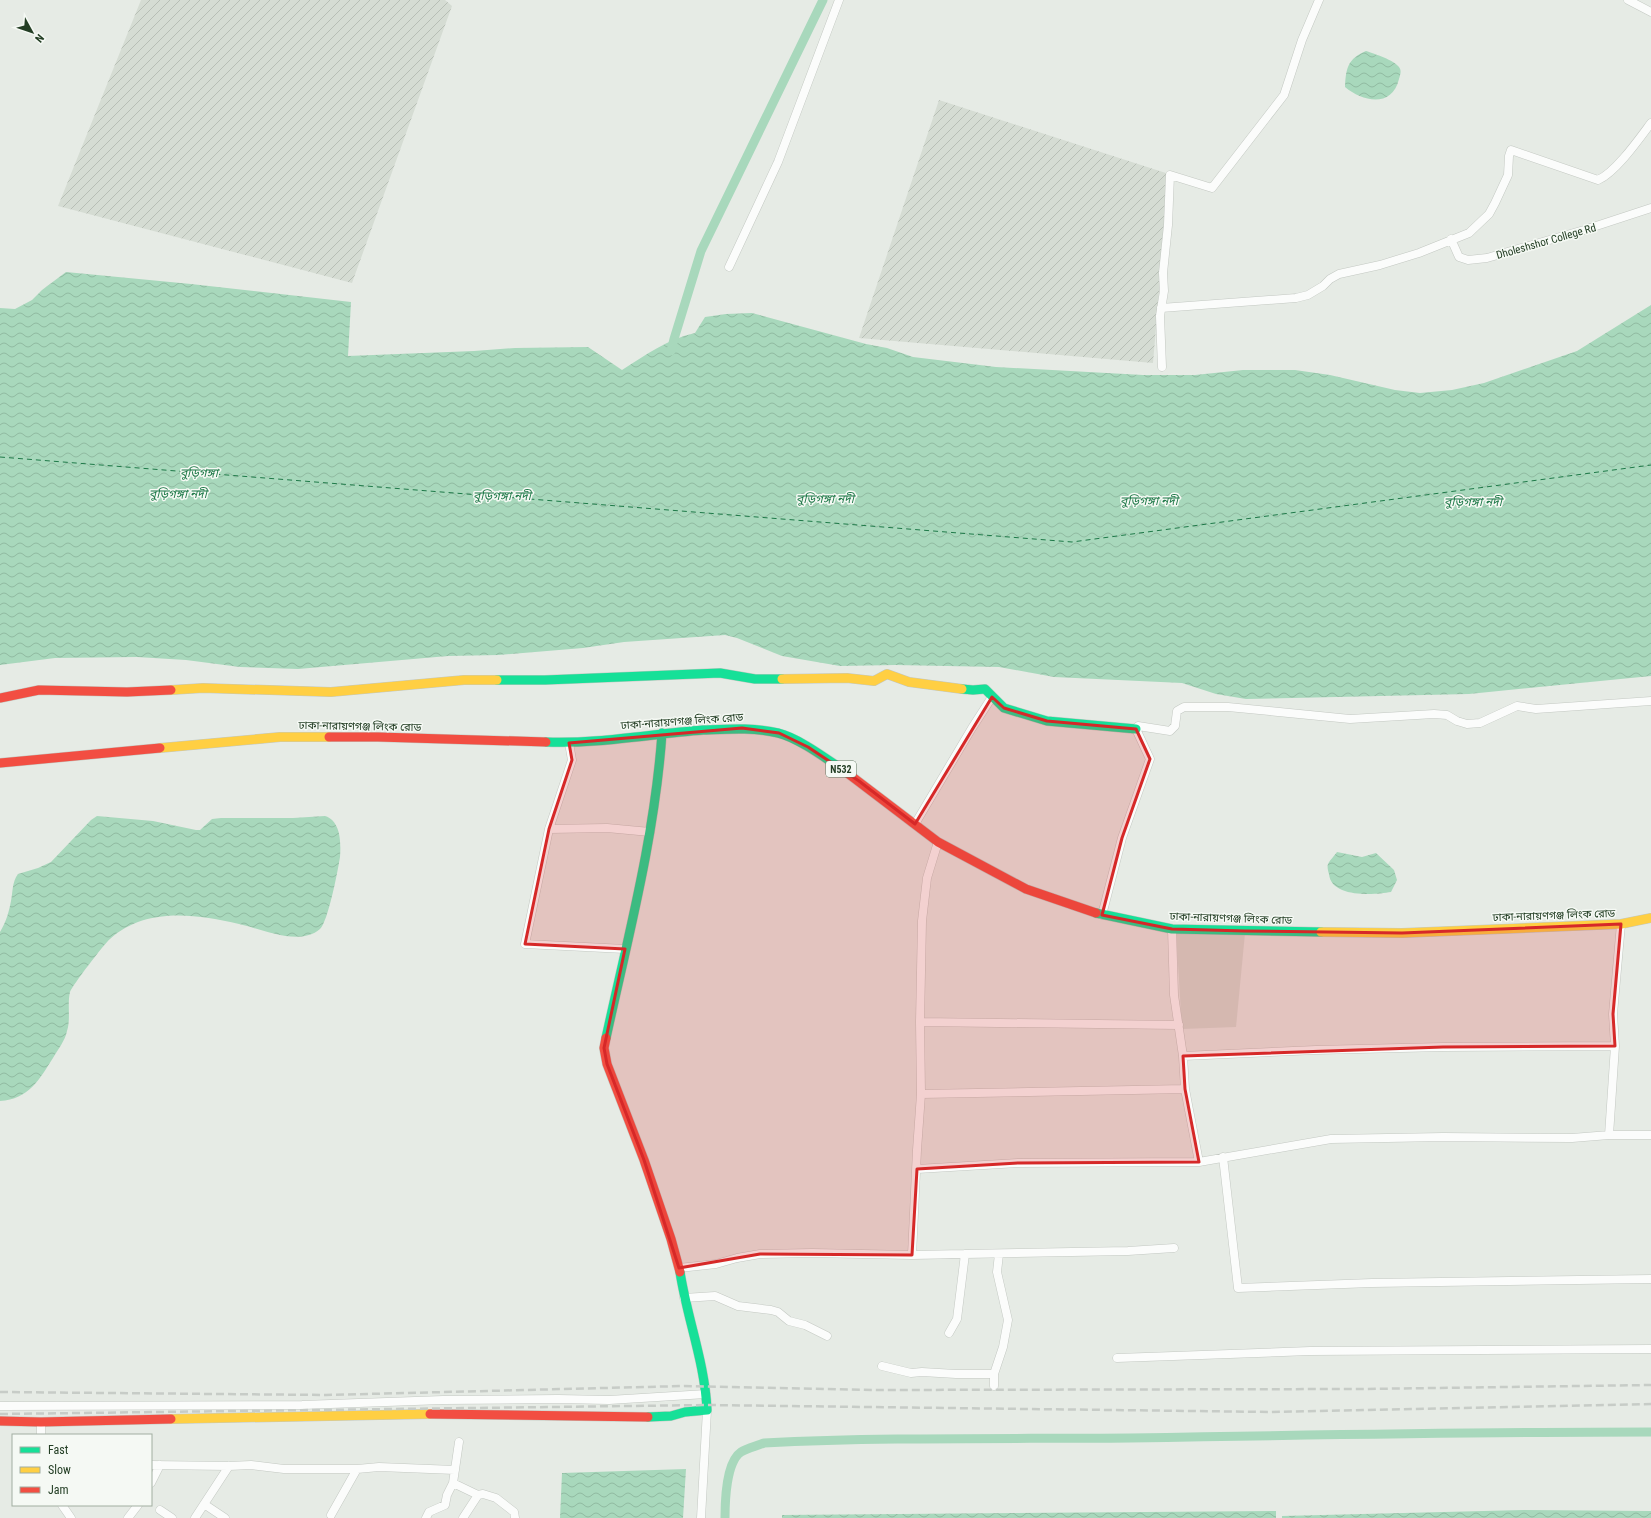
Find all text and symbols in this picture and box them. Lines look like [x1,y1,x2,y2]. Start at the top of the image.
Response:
north arrow [12,12,52,52]
text: N [32,31,46,45]
street label: Dholeshshor College Rd [1495,221,1598,262]
water label: বুড়িগঙ্গা [180,466,221,480]
water label: বুড়িগঙ্গা নদী [149,487,210,501]
water label: বুড়িগঙ্গা নদী [473,489,534,503]
water label: বুড়িগঙ্গা নদী [796,492,857,506]
water label: বুড়িগঙ্গা নদী [1120,494,1181,508]
water label: বুড়িগঙ্গা নদী [1444,495,1505,509]
street label: ঢাকা-নারায়ণগঞ্জ লিংক রোড [619,711,744,732]
street label: ঢাকা-নারায়ণগঞ্জ লিংক রোড [298,719,422,734]
road number: N532 [826,761,856,777]
street label: ঢাকা-নারায়ণগঞ্জ লিংক রোড [1491,907,1616,924]
street label: ঢাকা-নারায়ণগঞ্জ লিংক রোড [1168,910,1293,927]
legend [12,1434,152,1506]
text: Fast [48,1443,69,1457]
text: Slow [48,1463,71,1477]
text: Jam [48,1483,69,1497]

